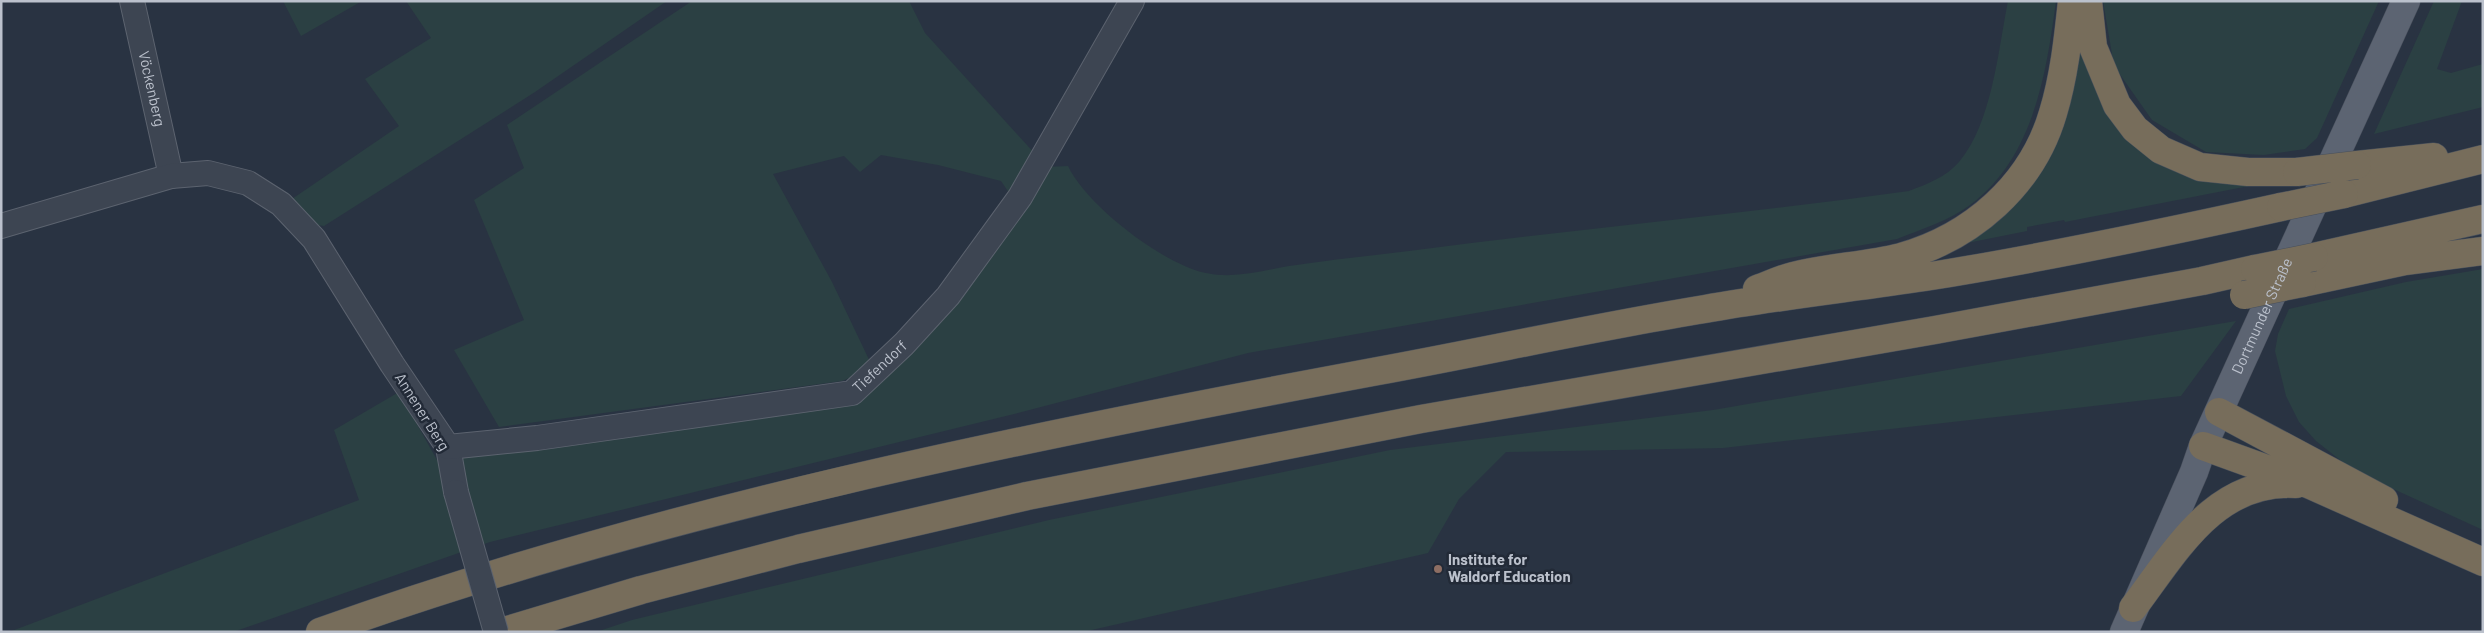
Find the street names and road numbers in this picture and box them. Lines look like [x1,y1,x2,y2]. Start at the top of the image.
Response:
street label: Vöckenberg [135,49,170,128]
street label: Dortmunder Straße [2227,255,2296,376]
street label: Tiefendorf [848,336,910,396]
street label: Annener Berg [392,369,454,454]

